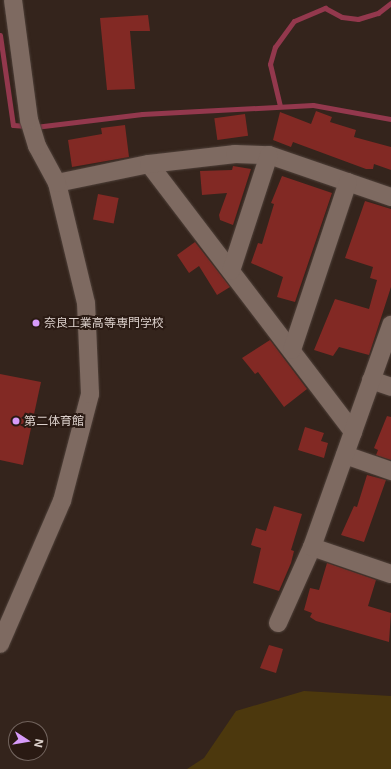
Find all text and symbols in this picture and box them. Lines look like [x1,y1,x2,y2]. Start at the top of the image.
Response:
place label: 奈良工業高等専門学校 [44,316,164,330]
marker: 奈良工業高等専門学校 [31,318,41,328]
place label: 第二体育館 [24,414,84,428]
marker: 第二体育館 [11,416,21,426]
north arrow [8,721,48,761]
text: N [31,738,46,749]

